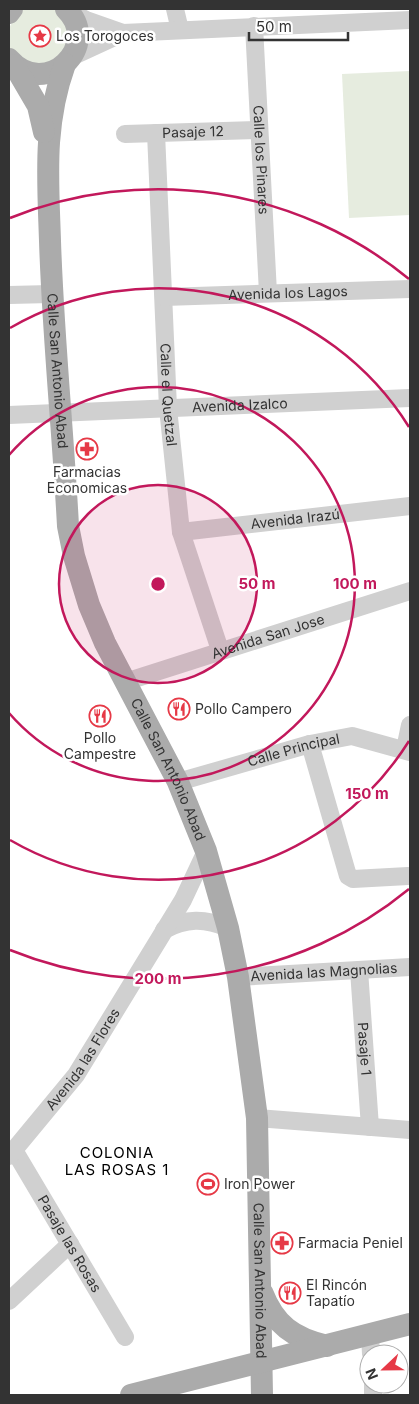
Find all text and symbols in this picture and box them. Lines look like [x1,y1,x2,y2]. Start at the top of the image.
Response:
scale bar [249,10,348,42]
text: 50 m [256,17,292,36]
place icon: Los Torogoces [28,24,52,48]
place label: Los Torogoces [56,27,154,44]
street label: Calle los Pinares [250,105,273,215]
street label: Pasaje 12 [162,122,224,141]
street label: Avenida los Lagos [228,282,348,303]
street label: Calle San Antonio Abad [44,293,72,449]
street label: Calle el Quetzal [157,343,181,447]
street label: Avenida Izalco [192,394,288,415]
pharmacy icon: Farmacias Economicas [75,437,99,461]
place label: Farmacias Economicas [47,463,127,496]
street label: Avenida Irazú [250,505,341,532]
text: 50 m [239,574,275,593]
text: 100 m [333,574,377,593]
centre of rings [149,575,167,593]
street label: Avenida San Jose [209,610,326,662]
street label: Calle San Antonio Abad [127,695,210,843]
restaurant icon: Pollo Campero [167,697,191,721]
place label: Pollo Campero [195,700,292,717]
restaurant icon: Pollo Campestre [88,704,112,728]
place label: Pollo Campestre [64,729,136,762]
street label: Calle Principal [245,730,341,770]
text: 150 m [345,784,389,803]
street label: Avenida las Magnolias [250,959,398,984]
text: 200 m [135,969,181,988]
street label: Avenida las Flores [42,1005,123,1113]
street label: Pasaje 1 [355,1022,375,1076]
district label: COLONIA LAS ROSAS 1 [65,1143,169,1179]
sports icon: Iron Power [196,1172,220,1196]
place label: Iron Power [224,1175,295,1192]
street label: Pasaje las Rosas [35,1192,105,1295]
street label: Calle San Antonio Abad [251,1203,270,1359]
pharmacy icon: Farmacia Peniel [270,1231,294,1255]
place label: Farmacia Peniel [298,1234,403,1251]
place label: El Rincón Tapatío [306,1276,367,1309]
restaurant icon: El Rincón Tapatío [278,1281,302,1305]
north arrow [359,1344,409,1394]
text: N [362,1366,381,1382]

